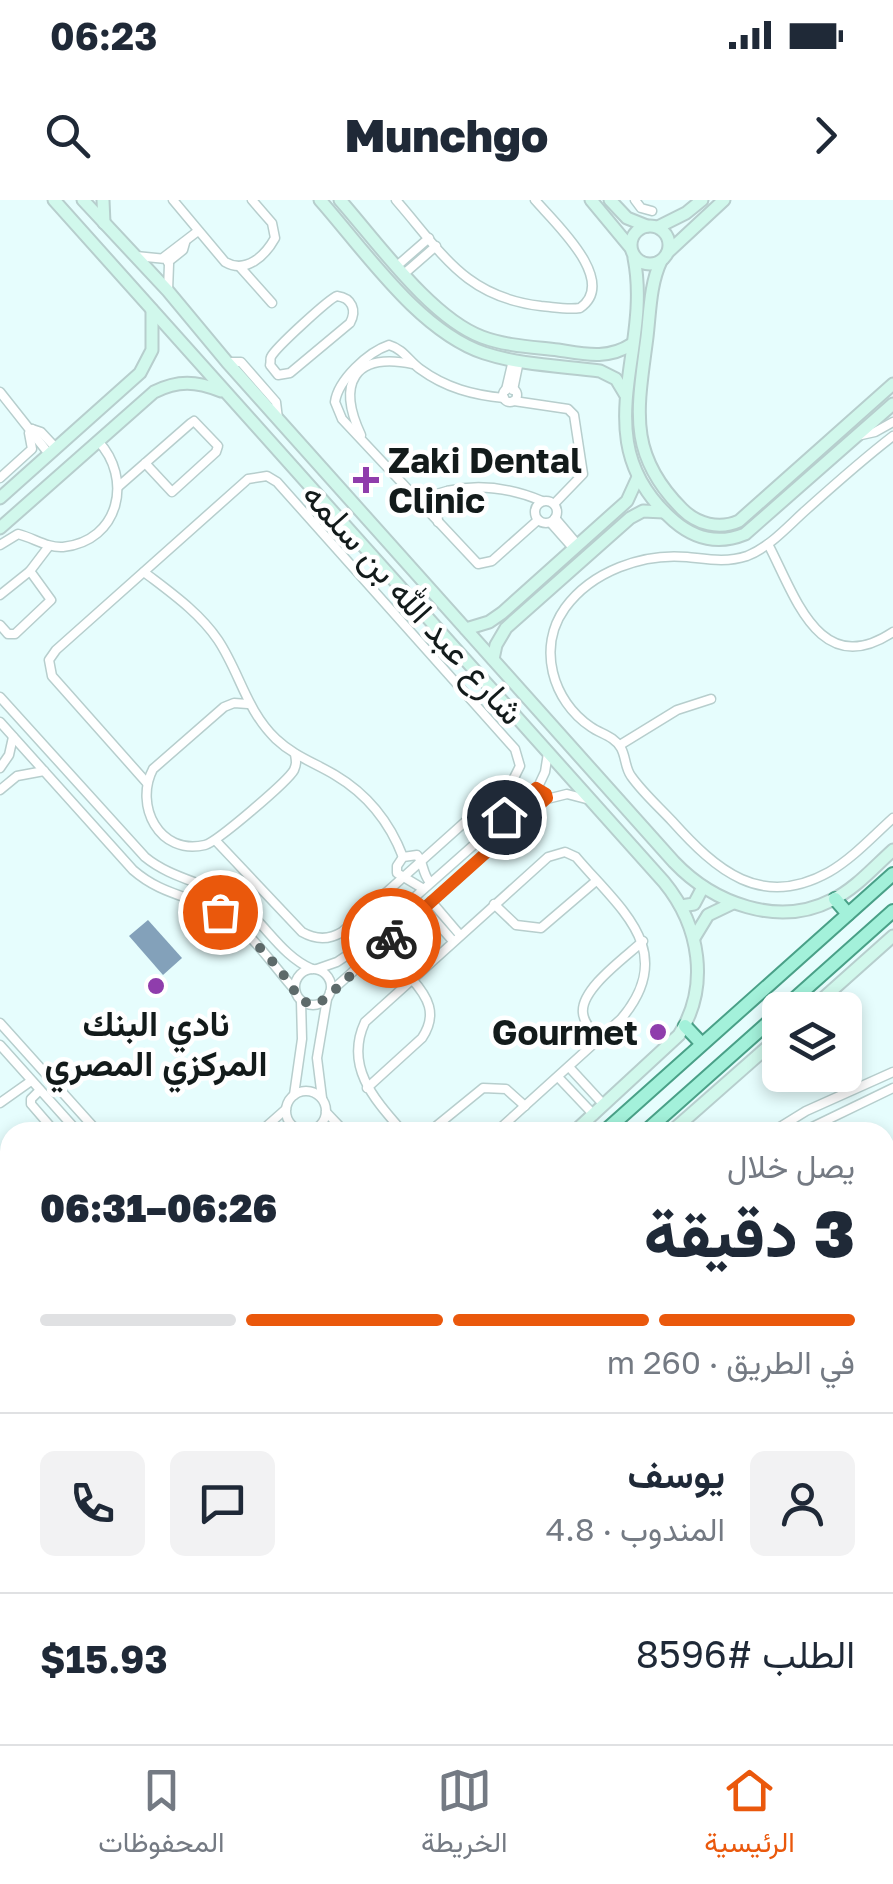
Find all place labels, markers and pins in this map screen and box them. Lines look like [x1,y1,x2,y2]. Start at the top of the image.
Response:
place label: Zaki Dental Clinic [388,439,582,521]
marker: Zaki Dental Clinic [353,467,379,493]
pin [462,775,547,860]
pin [178,870,263,955]
marker: نادي البنك المركزي المصري [145,975,167,997]
place label: نادي البنك المركزي المصري [45,1002,268,1093]
place label: Gourmet [492,1011,638,1053]
marker: Gourmet [647,1021,669,1043]

